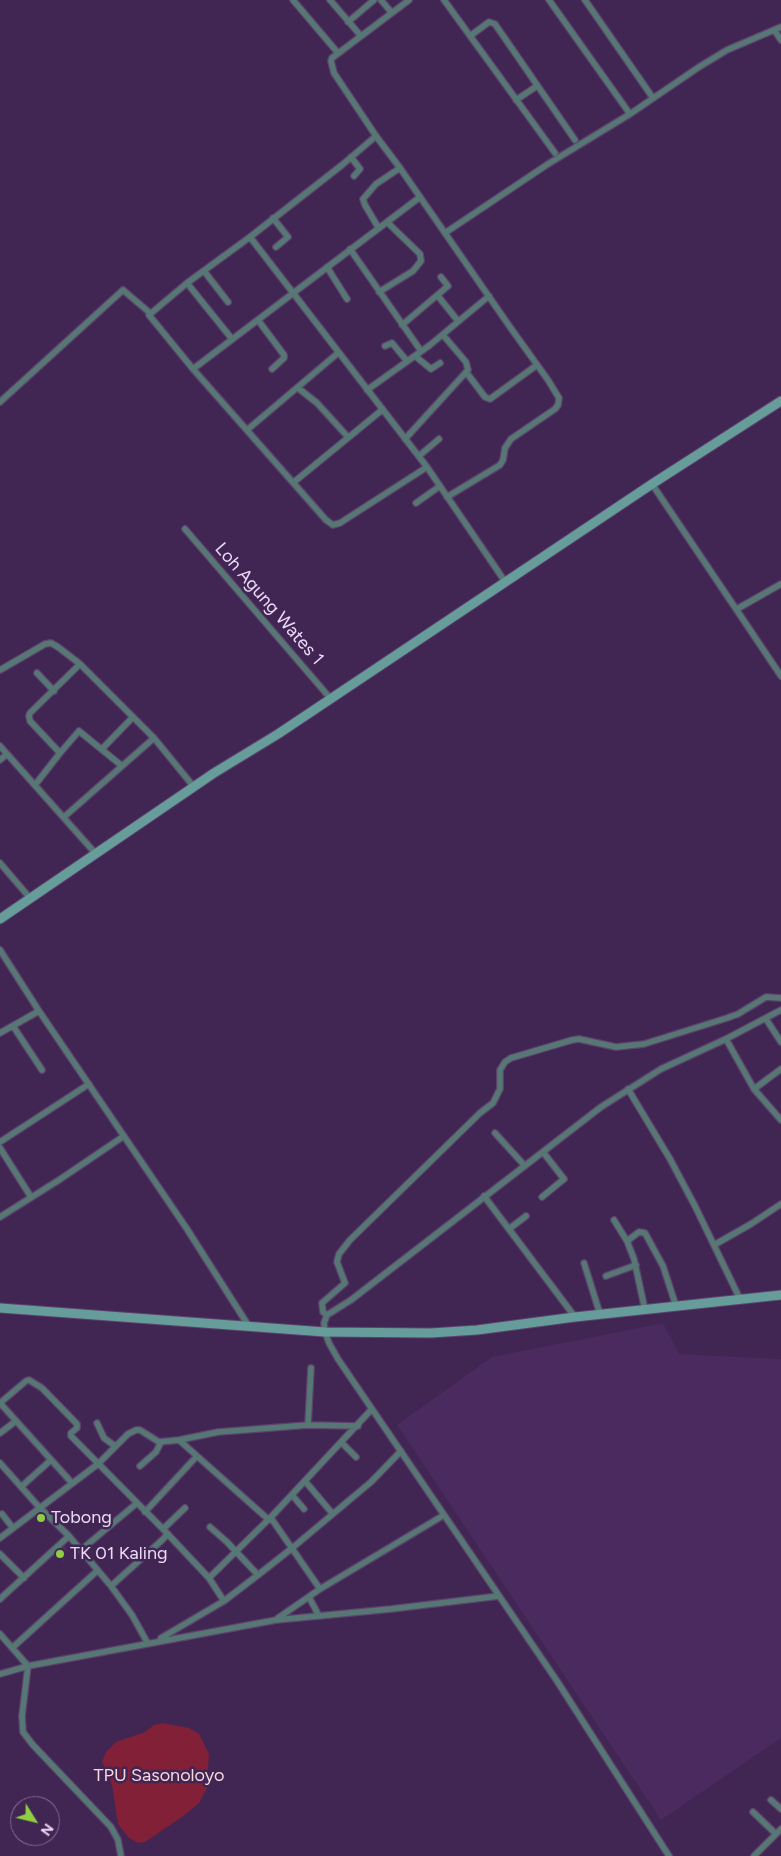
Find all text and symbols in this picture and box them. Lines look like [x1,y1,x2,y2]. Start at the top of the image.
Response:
street label: Loh Agung Wates 1 [210,539,328,669]
place label: Tobong [51,1507,112,1529]
marker: Tobong [35,1512,47,1524]
place label: TK 01 Kaling [70,1543,168,1565]
marker: TK 01 Kaling [54,1548,66,1560]
park label: TPU Sasonoloyo [94,1765,224,1787]
north arrow [10,1796,60,1846]
text: N [37,1820,57,1839]

